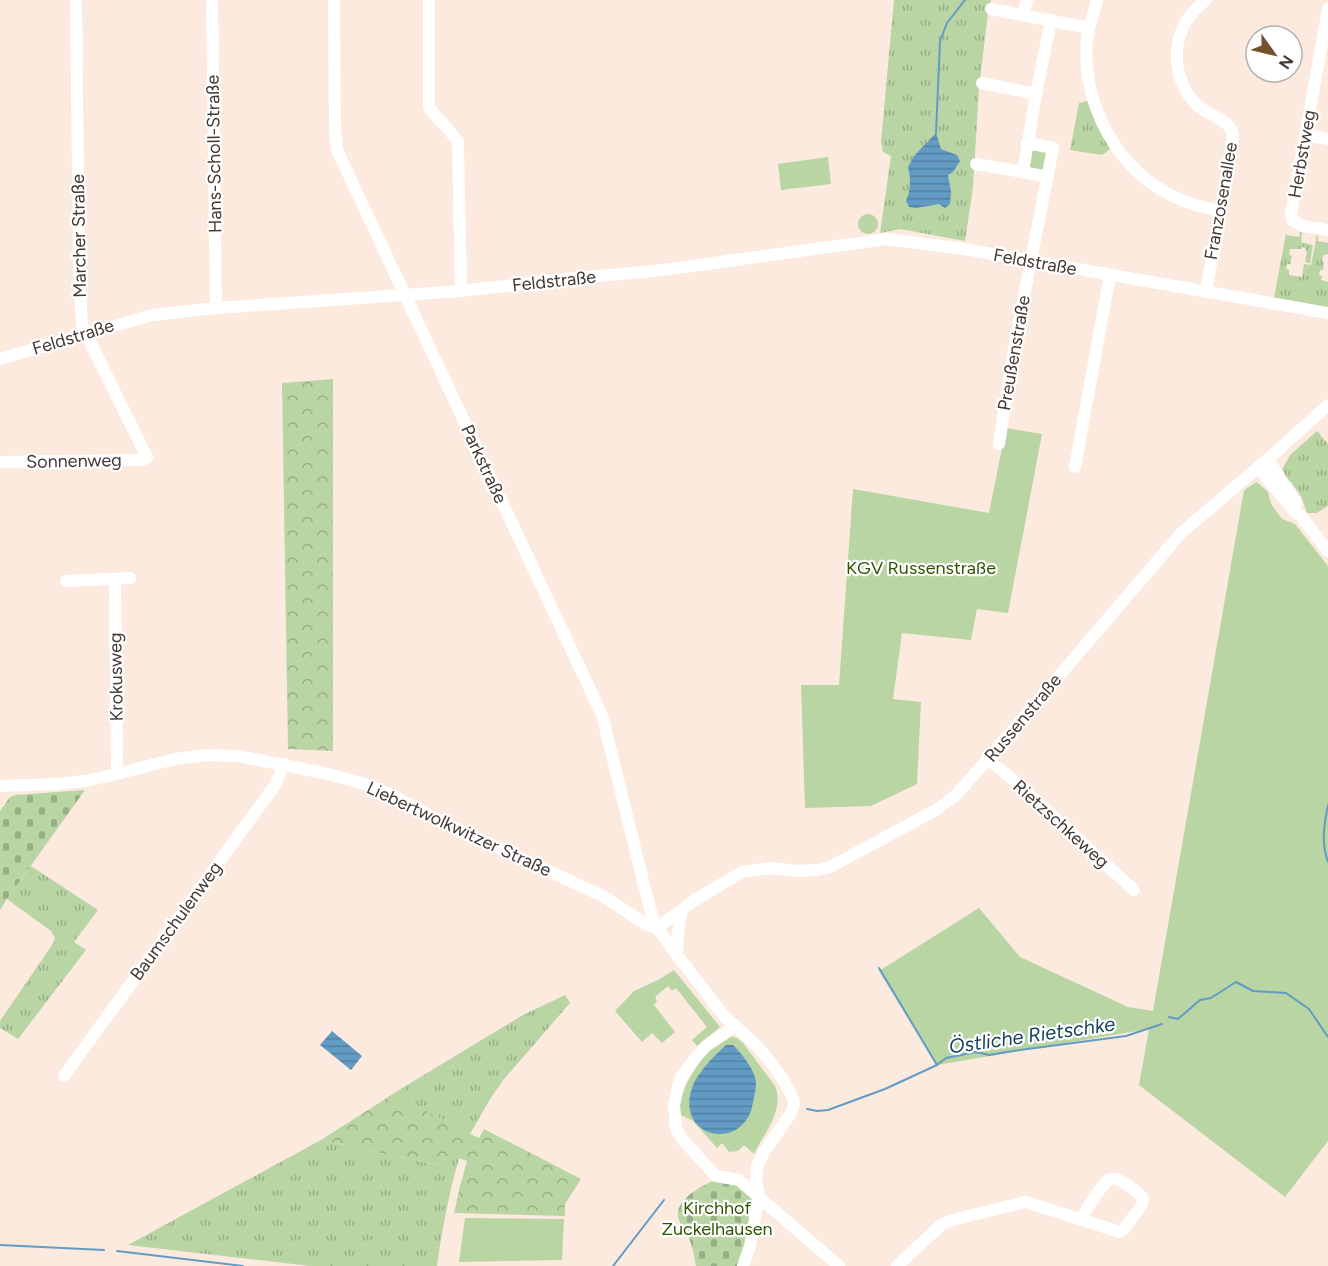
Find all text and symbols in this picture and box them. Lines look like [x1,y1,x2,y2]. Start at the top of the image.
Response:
north arrow [1244,24,1304,84]
text: N [1275,52,1297,73]
street label: Hans-Scholl-Straße [202,74,226,233]
street label: Herbstweg [1283,108,1321,200]
street label: Franzosenallee [1200,140,1242,262]
street label: Marcher Straße [67,174,91,298]
street label: Feldstraße [992,244,1079,280]
street label: Feldstraße [511,266,597,296]
street label: Preußenstraße [993,293,1035,412]
street label: Feldstraße [29,314,117,360]
street label: Parkstraße [456,421,512,507]
street label: Sonnenweg [26,449,122,473]
park label: KGV Russenstraße [846,557,996,579]
street label: Krokusweg [104,632,128,722]
street label: Russenstraße [980,669,1066,767]
street label: Rietzschkeweg [1008,775,1114,873]
street label: Liebertwolkwitzer Straße [363,777,555,882]
street label: Baumschulenweg [125,857,227,985]
water label: Östliche Rietschke [947,1011,1117,1059]
park label: Kirchhof Zuckelhausen [661,1197,773,1240]

